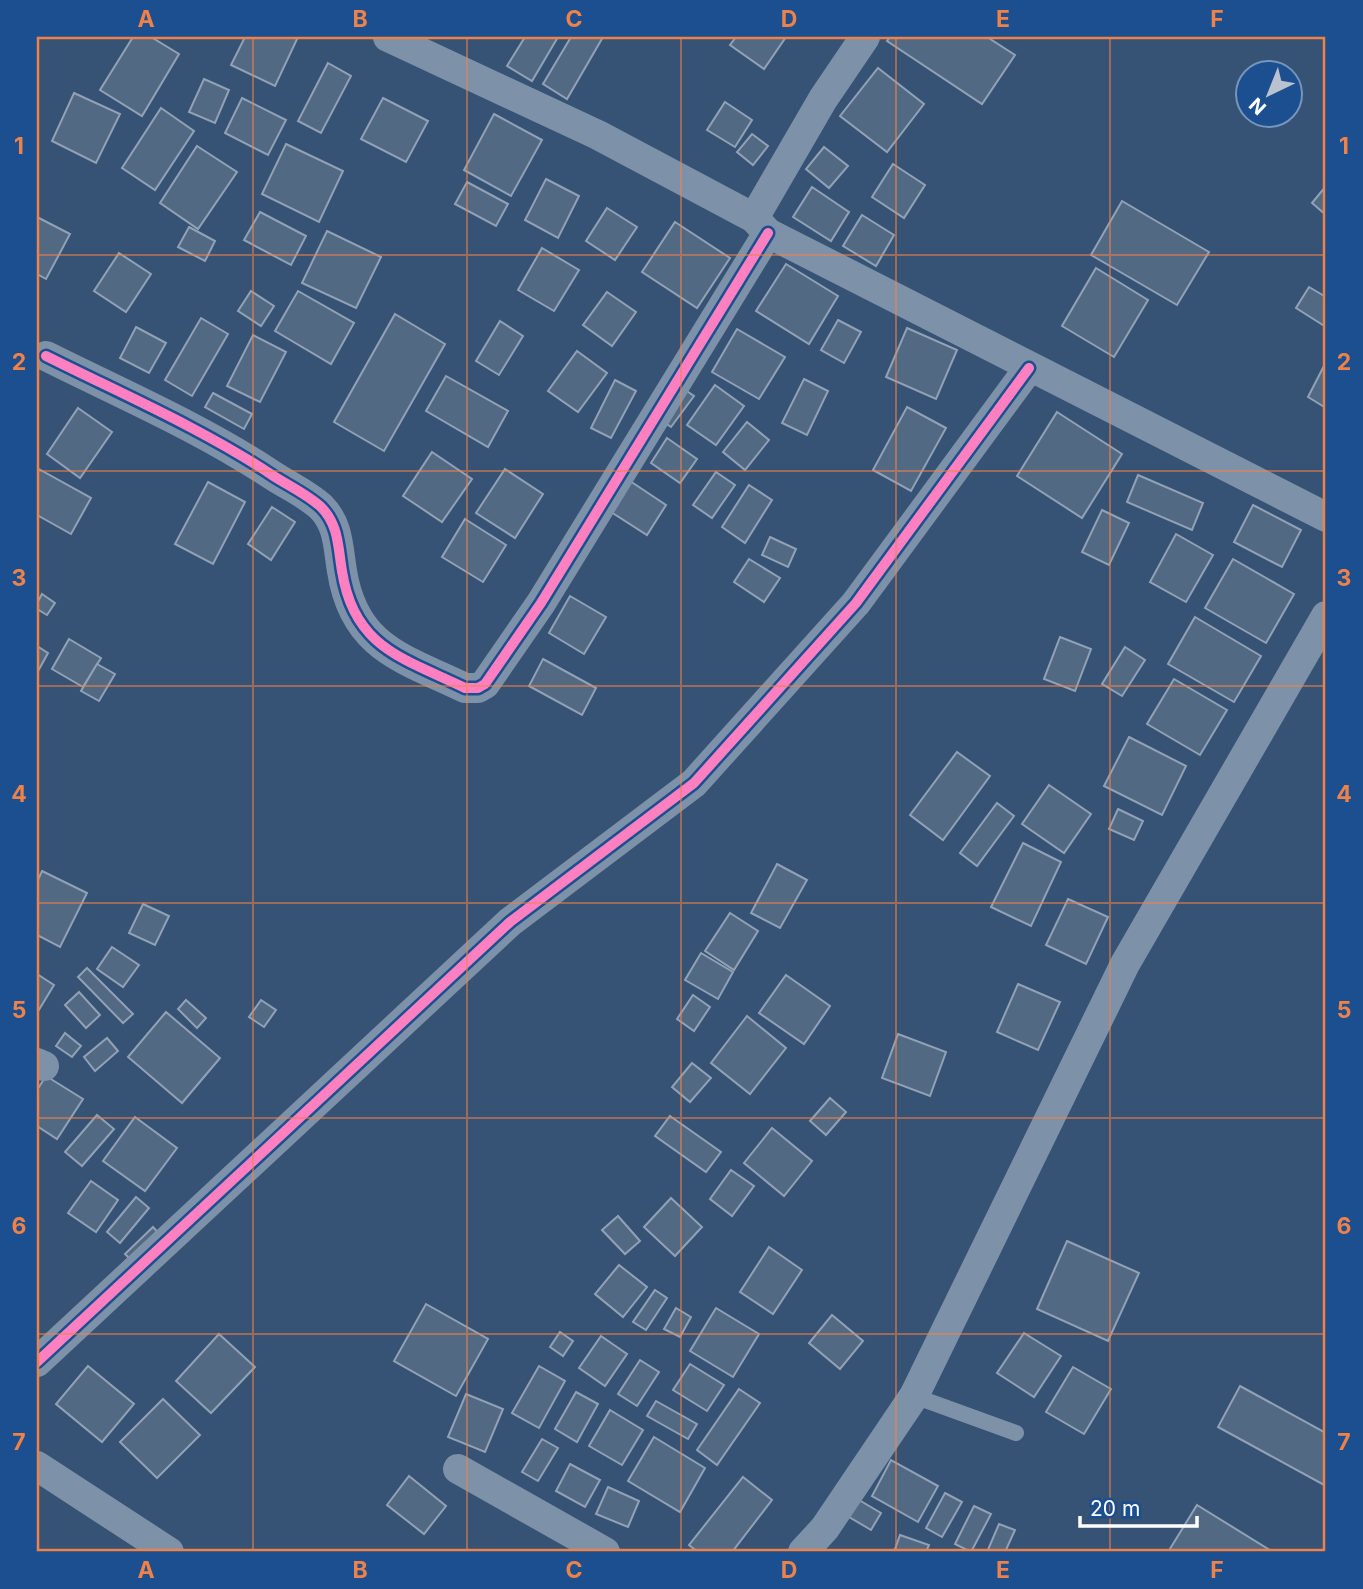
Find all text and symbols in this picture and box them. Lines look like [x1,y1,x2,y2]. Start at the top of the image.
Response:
text: A [137,5,155,33]
text: B [352,5,368,33]
text: C [565,5,583,33]
text: D [781,5,797,33]
text: E [996,5,1010,33]
text: F [1210,5,1224,33]
north arrow [1234,60,1304,130]
text: N [1245,93,1271,119]
text: 1 [14,132,24,160]
text: 1 [1339,132,1349,160]
text: 2 [12,348,26,376]
text: 2 [1337,348,1351,376]
text: 3 [12,564,26,592]
text: 3 [1337,564,1351,592]
text: 4 [11,780,27,808]
text: 4 [1336,780,1352,808]
text: 5 [12,996,26,1024]
text: 5 [1337,996,1351,1024]
text: 6 [12,1212,26,1240]
text: 6 [1337,1212,1351,1240]
text: 7 [12,1428,26,1456]
text: 7 [1337,1428,1351,1456]
scale bar [1080,1484,1197,1528]
text: 20 m [1090,1496,1140,1521]
text: A [137,1556,155,1584]
text: B [352,1556,368,1584]
text: C [565,1556,583,1584]
text: D [781,1556,797,1584]
text: E [996,1556,1010,1584]
text: F [1210,1556,1224,1584]

